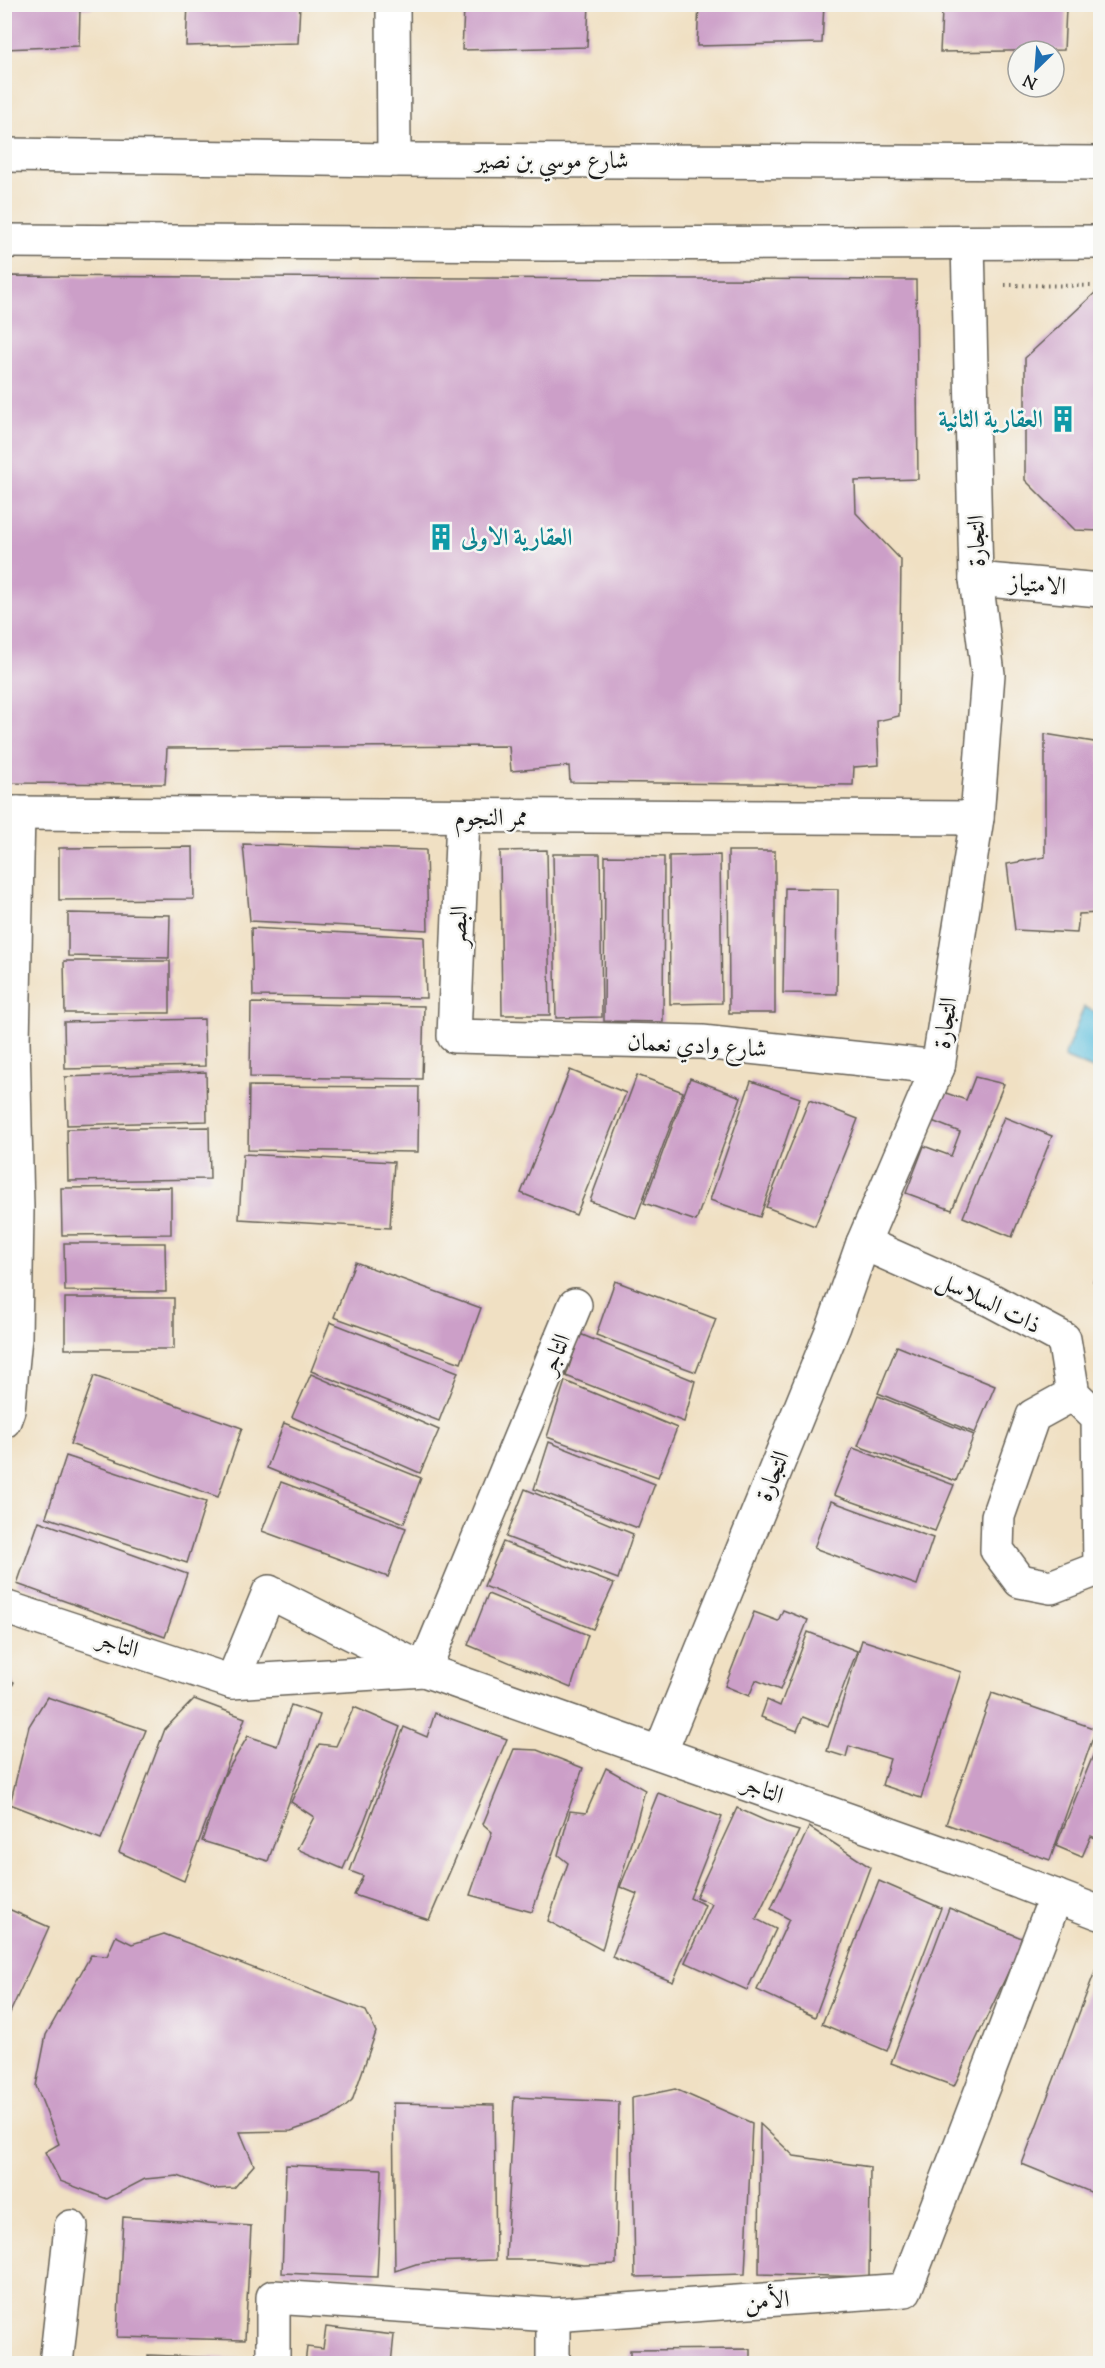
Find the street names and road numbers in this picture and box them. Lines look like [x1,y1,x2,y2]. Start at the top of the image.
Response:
street label: شارع موسي بن نصير [472,145,629,182]
street label: التجارة [961,515,995,567]
street label: الامتياز [1006,566,1068,605]
street label: ممر النجوم [454,802,528,838]
street label: البصر [442,905,478,950]
street label: التجارة [927,995,967,1051]
street label: شارع وادي نعمان [626,1026,767,1069]
street label: ذات السلاسل [930,1264,1046,1344]
street label: التاجر [532,1329,581,1383]
street label: التجارة [748,1446,799,1507]
street label: التاجر [89,1622,143,1669]
street label: التاجر [734,1767,788,1814]
street label: الأمن [744,2282,791,2321]

